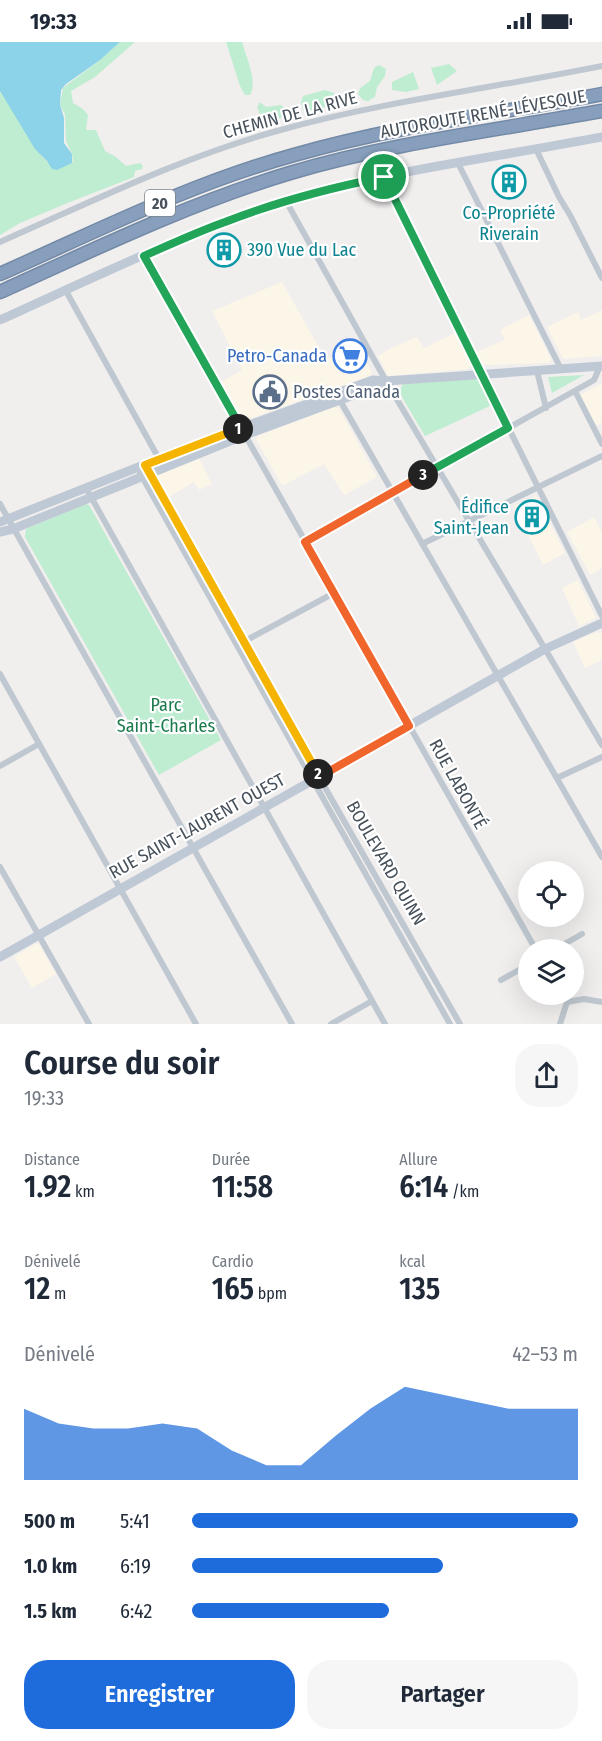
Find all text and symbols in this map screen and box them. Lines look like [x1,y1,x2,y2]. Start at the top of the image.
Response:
text: 19:33 [30,8,77,35]
street label: AUTOROUTE RENÉ-LÉVESQUE [378,84,588,143]
street label: CHEMIN DE LA RIVE [220,87,360,143]
pin [358,151,409,202]
icon: arrive [367,160,400,193]
building icon: Co-Propriété Riverain [491,164,527,200]
road number: 20 [145,190,175,216]
place label: Co-Propriété Riverain [463,202,556,245]
building icon: 390 Vue du Lac [206,232,242,268]
place label: 390 Vue du Lac [247,239,357,261]
supermarket icon: Petro-Canada [332,338,368,374]
place label: Petro-Canada [227,345,327,367]
public building icon: Postes Canada [252,374,288,410]
place label: Postes Canada [293,381,400,403]
pin: 1 [223,414,253,444]
text: 1 [235,419,241,438]
pin: 3 [408,460,438,490]
text: 3 [419,465,427,484]
place label: Édifice Saint-Jean [434,495,509,539]
building icon: Édifice Saint-Jean [514,499,550,535]
park label: Parc Saint-Charles [117,694,215,737]
street label: RUE LABONTÉ [424,735,493,833]
pin: 2 [303,759,333,789]
text: 2 [314,764,322,783]
street label: RUE SAINT-LAURENT OUEST [105,768,289,884]
street label: BOULEVARD QUINN [342,797,430,929]
map controls [518,861,584,1005]
button: locate [518,861,584,927]
button: layers [518,939,584,1005]
text: Course du soir [24,1043,220,1083]
button: share [515,1044,578,1107]
text: 19:33 [24,1086,64,1110]
text: Distance [24,1150,80,1169]
text: Durée [212,1150,250,1169]
text: Allure [399,1150,438,1169]
text: 1.92 [24,1169,71,1205]
text: 11:58 [212,1169,273,1205]
text: 6:14 [399,1169,448,1205]
text: km [71,1182,95,1201]
text: /km [448,1182,479,1201]
text: Dénivelé [24,1252,81,1271]
text: Cardio [212,1252,254,1271]
text: kcal [399,1252,425,1271]
text: 12 [24,1271,50,1307]
text: 165 [212,1271,254,1307]
text: 135 [399,1271,440,1307]
text: m [50,1284,66,1303]
text: bpm [254,1284,287,1303]
text: Dénivelé [24,1342,95,1366]
text: 42–53 m [512,1342,578,1366]
text: 500 m [24,1509,75,1533]
text: 5:41 [120,1509,150,1533]
text: 1.0 km [24,1554,77,1578]
text: 6:19 [120,1554,151,1578]
text: 1.5 km [24,1599,77,1623]
text: 6:42 [120,1599,152,1623]
button: Enregistrer [24,1660,295,1729]
button: Partager [307,1660,578,1729]

